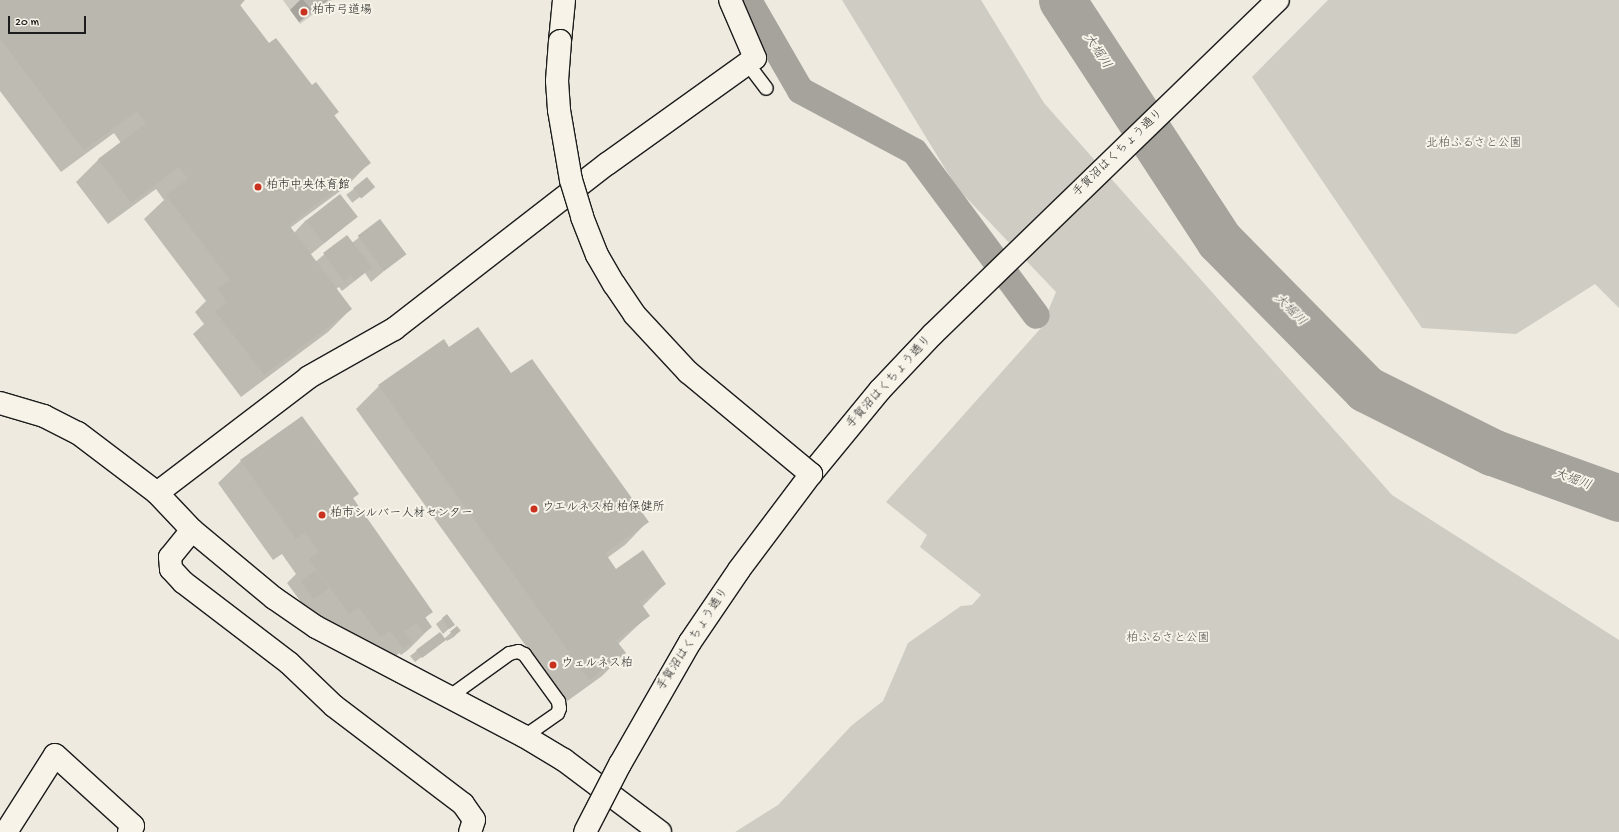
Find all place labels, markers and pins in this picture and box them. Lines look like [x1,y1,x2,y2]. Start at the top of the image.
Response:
place label: 柏市弓道場 [312,5,372,19]
marker: 柏市弓道場 [299,7,309,17]
place label: 柏市中央体育館 [266,180,350,194]
marker: 柏市中央体育館 [253,182,263,192]
place label: ウエルネス柏 柏保健所 [542,502,665,516]
marker: ウエルネス柏 柏保健所 [529,504,539,514]
place label: 柏市シルバー人材センター [330,508,474,522]
marker: 柏市シルバー人材センター [317,510,327,520]
place label: ウェルネス柏 [561,658,633,672]
marker: ウェルネス柏 [548,660,558,670]

